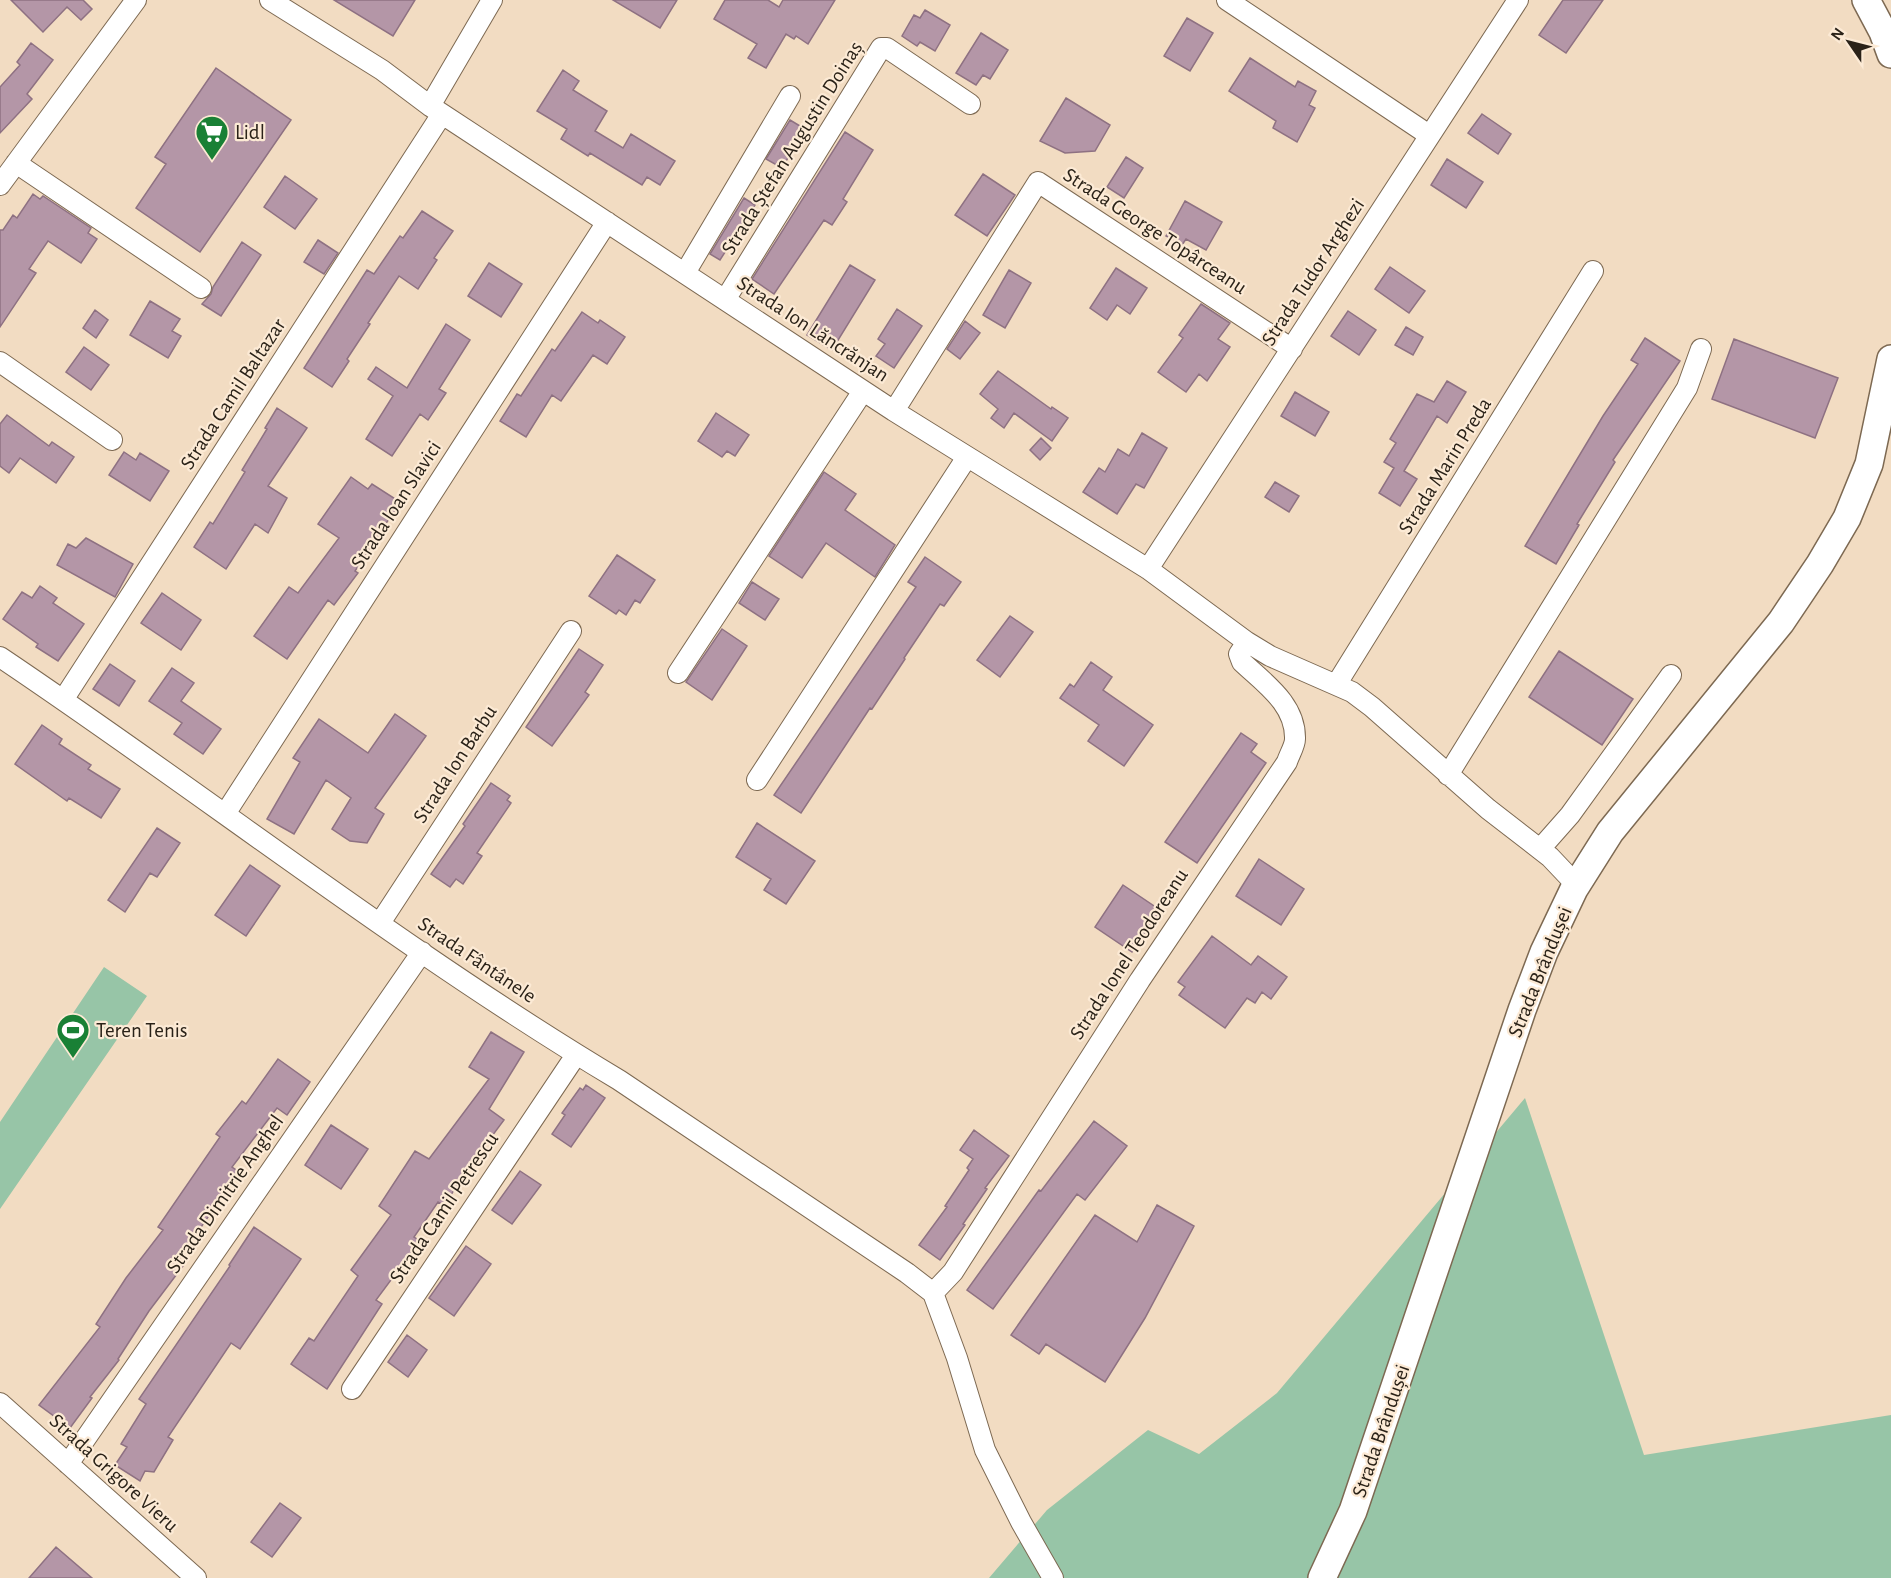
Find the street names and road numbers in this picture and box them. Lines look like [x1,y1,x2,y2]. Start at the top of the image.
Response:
street label: Strada Ștefan Augustin Doinaș [718,38,868,260]
street label: Strada George Topârceanu [1060,164,1251,298]
street label: Strada Tudor Arghezi [1258,195,1368,349]
street label: Strada Ion Lăncrănjan [733,272,893,386]
street label: Strada Camil Baltazar [176,315,290,473]
street label: Strada Marin Preda [1395,394,1496,538]
street label: Strada Ioan Slavici [347,437,445,573]
street label: Strada Ion Barbu [409,701,501,827]
street label: Strada Ionel Teodoreanu [1066,865,1192,1043]
street label: Strada Brândușei [1504,904,1578,1041]
street label: Strada Fântânele [414,913,540,1007]
street label: Strada Dimitrie Anghel [163,1111,287,1277]
street label: Strada Camil Petrescu [386,1128,502,1287]
street label: Strada Brândușei [1348,1362,1415,1501]
street label: Strada Grigore Vieru [46,1410,183,1536]

